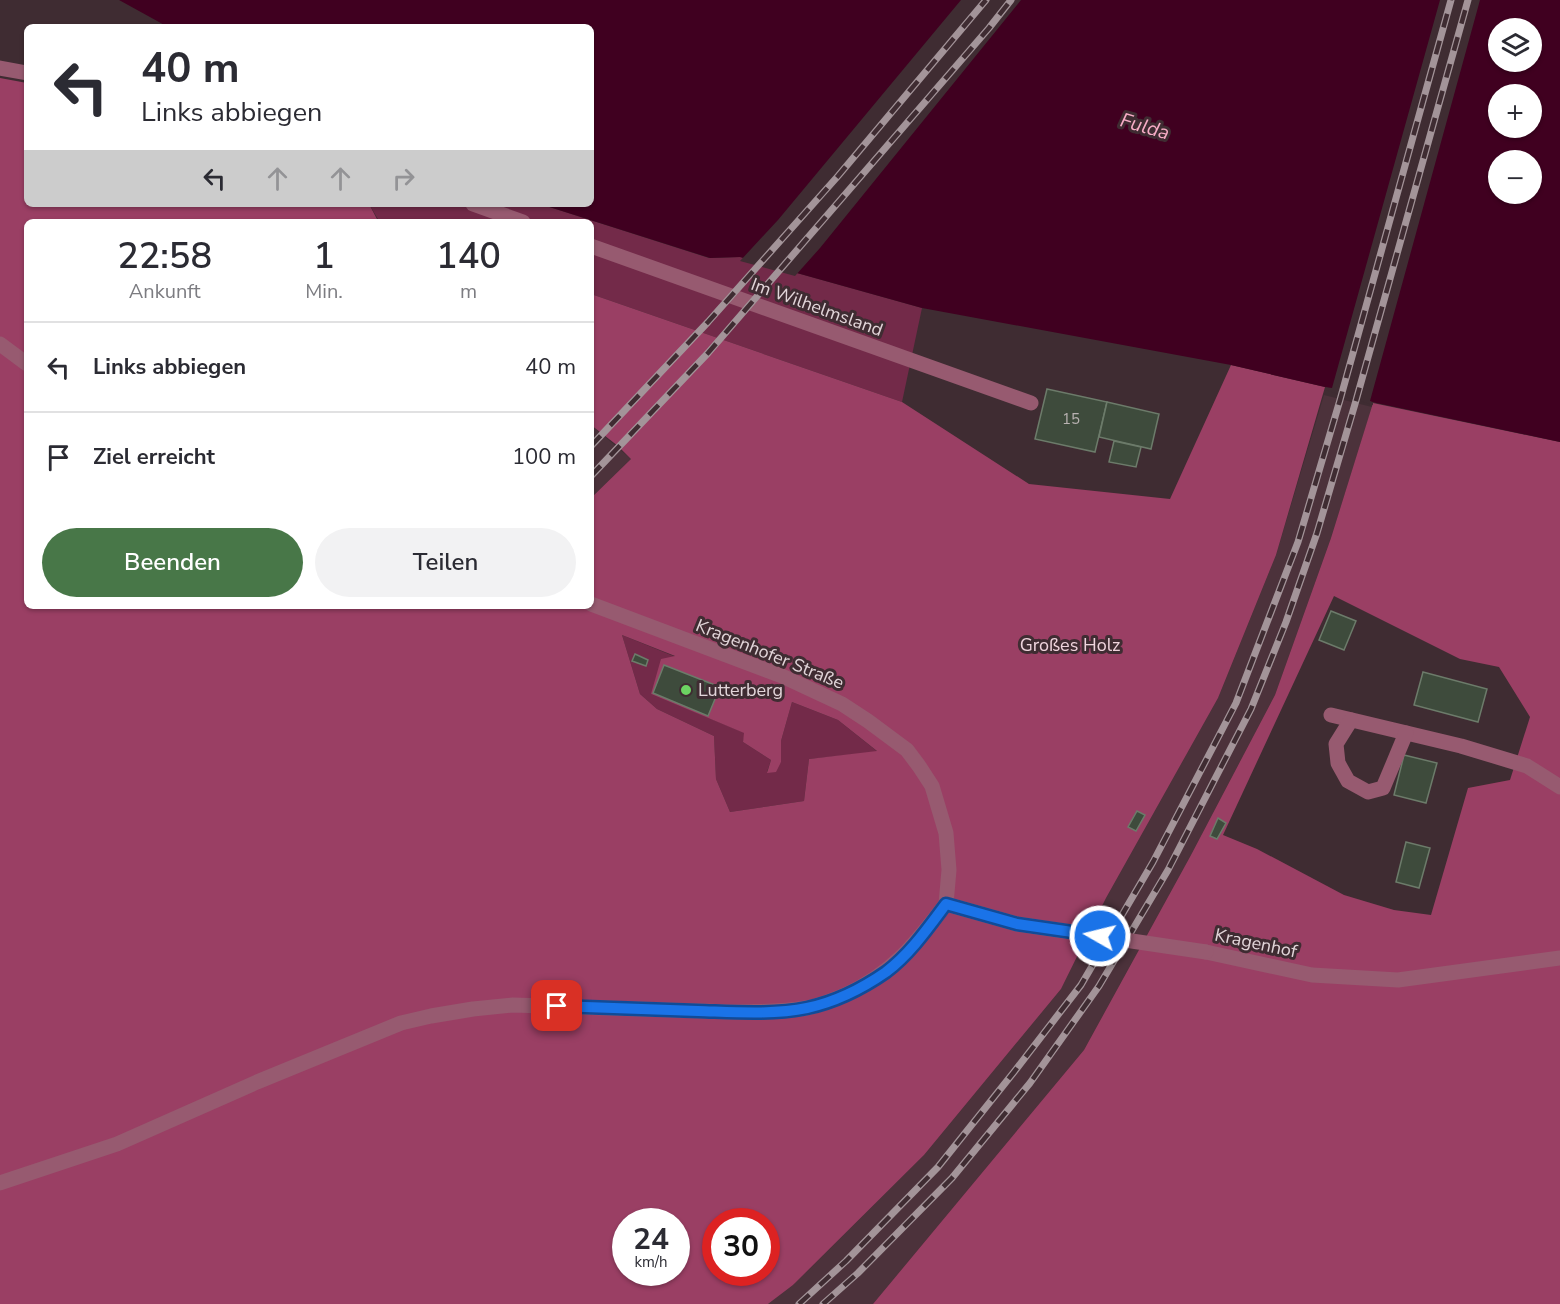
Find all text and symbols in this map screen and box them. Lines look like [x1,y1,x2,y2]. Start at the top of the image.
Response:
map controls [1488,18,1542,204]
button: layers [1488,18,1542,72]
text: 40 m [141,40,240,97]
icon: left [42,48,120,126]
button: + [1488,84,1542,138]
text: Links abbiegen [141,94,322,131]
water label: Fulda [1117,107,1173,146]
button: − [1488,150,1542,204]
icon: left [198,162,231,195]
icon: ahead [261,162,294,195]
icon: ahead [324,162,357,195]
icon: right [387,162,420,195]
text: 22:58 [117,232,212,281]
text: 1 [313,232,335,281]
text: 140 [436,232,501,281]
street label: Im Wilhelmsland [748,272,886,342]
text: Ankunft [129,278,200,305]
text: Min. [305,278,343,305]
text: m [460,278,477,305]
icon: left [42,351,75,384]
text: Links abbiegen [93,352,246,382]
text: 40 m [525,352,576,382]
house number: 15 [1062,409,1080,429]
icon: arrive [42,441,75,474]
text: Ziel erreicht [93,442,215,472]
text: 100 m [512,442,576,472]
button: Beenden [42,528,303,597]
button: Teilen [315,528,576,597]
street label: Kragenhofer Straße [692,613,848,695]
park label: Großes Holz [1020,633,1120,657]
place label: Lutterberg [698,678,783,702]
marker: Lutterberg [679,683,693,697]
position arrow [1068,904,1132,968]
street label: Kragenhof [1213,923,1300,964]
pin [531,980,582,1031]
icon: arrive [540,989,573,1022]
speed limit sign: 30 [702,1208,780,1286]
text: 24 [633,1219,669,1260]
text: km/h [634,1252,668,1272]

